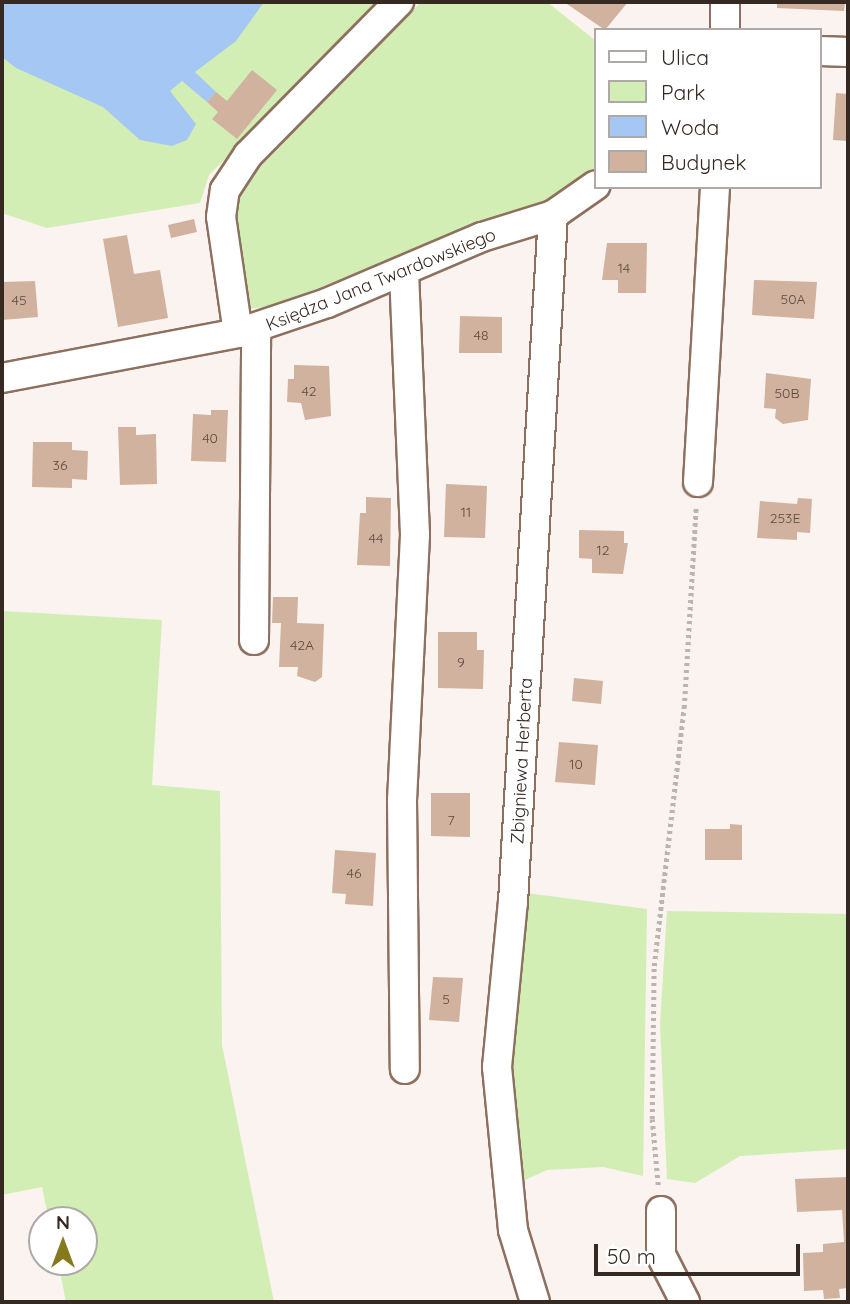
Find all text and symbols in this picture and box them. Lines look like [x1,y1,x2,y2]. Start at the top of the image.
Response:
legend [594,28,822,189]
text: Ulica [661,44,709,70]
text: Park [661,79,705,105]
text: Woda [661,114,719,140]
text: Budynek [661,149,747,175]
street label: Księdza Jana Twardowskiego [263,224,499,336]
house number: 14 [618,260,630,276]
house number: 50A [781,291,805,307]
house number: 45 [11,292,27,308]
house number: 48 [474,327,488,343]
house number: 42 [301,383,317,399]
house number: 50B [774,385,800,401]
house number: 40 [202,430,218,446]
house number: 36 [53,457,67,473]
house number: 11 [461,504,471,520]
house number: 253E [770,510,800,526]
house number: 44 [369,530,383,546]
house number: 12 [597,542,609,558]
house number: 42A [290,637,314,653]
house number: 9 [457,654,465,670]
street label: Zbigniewa Herberta [507,677,537,845]
house number: 10 [569,756,583,772]
house number: 7 [447,812,455,828]
house number: 46 [347,865,361,881]
house number: 5 [442,991,450,1007]
north arrow [28,1206,98,1276]
text: N [56,1210,70,1234]
scale bar [598,1230,804,1274]
text: 50 m [607,1243,656,1269]

